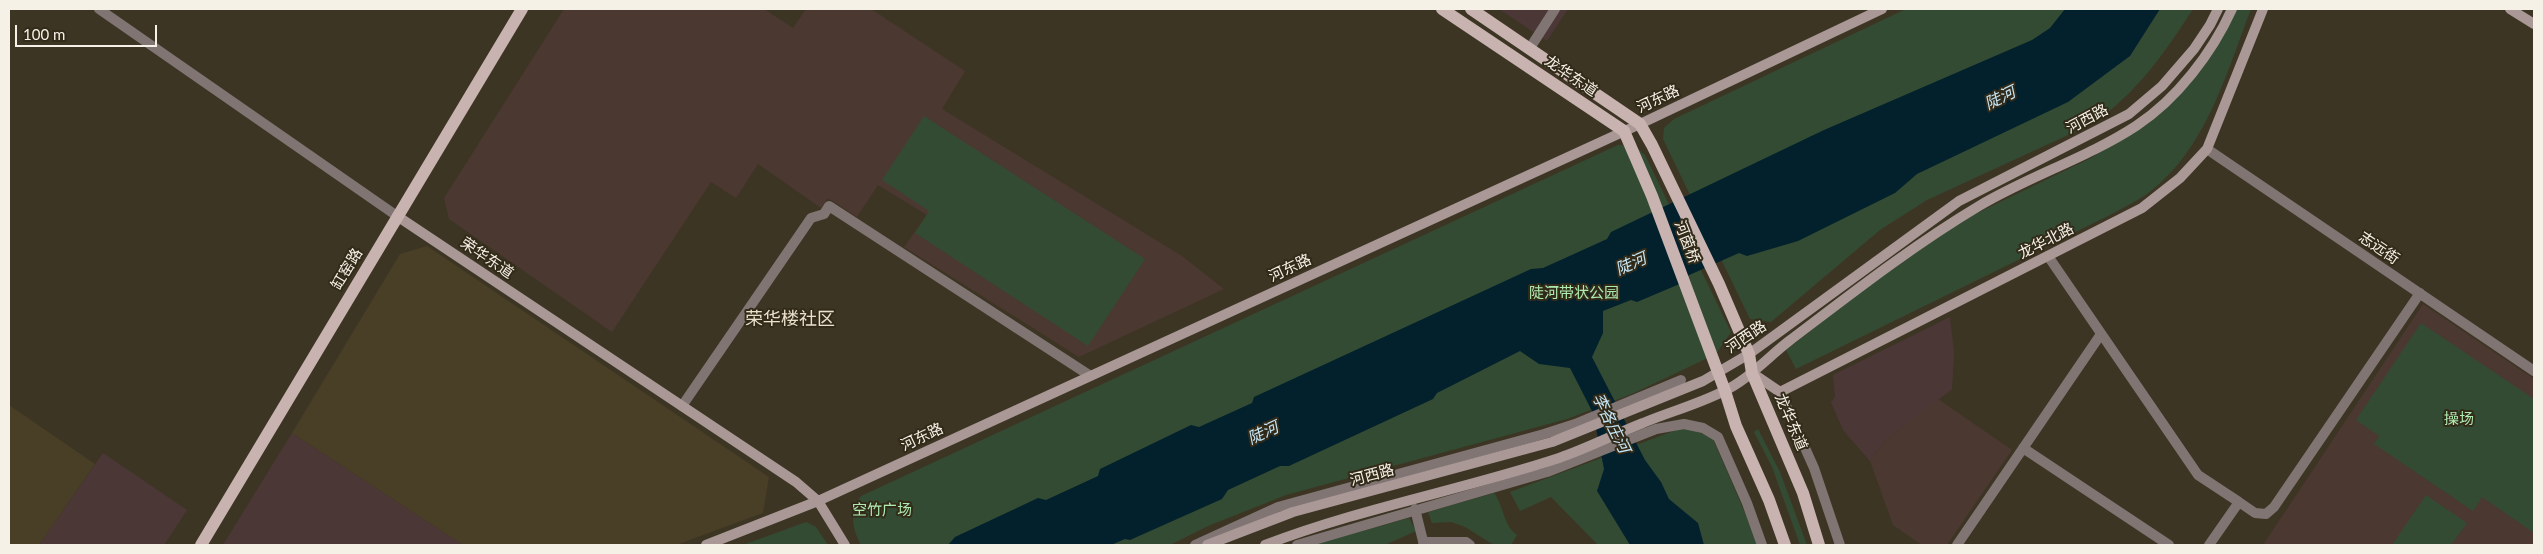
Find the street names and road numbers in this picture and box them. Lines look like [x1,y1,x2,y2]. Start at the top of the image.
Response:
street label: 龙华东道 [1541,52,1601,100]
street label: 河东路 [1634,81,1682,117]
street label: 河西路 [2063,100,2111,138]
street label: 河茵桥 [1671,218,1703,266]
street label: 龙华北路 [2015,219,2077,263]
street label: 志远街 [2355,228,2403,268]
street label: 荣华东道 [457,234,517,282]
street label: 缸窑路 [328,245,366,293]
street label: 河东路 [1266,250,1314,286]
street label: 河西路 [1722,317,1770,357]
street label: 龙华东道 [1771,391,1811,453]
street label: 河东路 [898,419,946,455]
street label: 河西路 [1348,460,1396,490]

